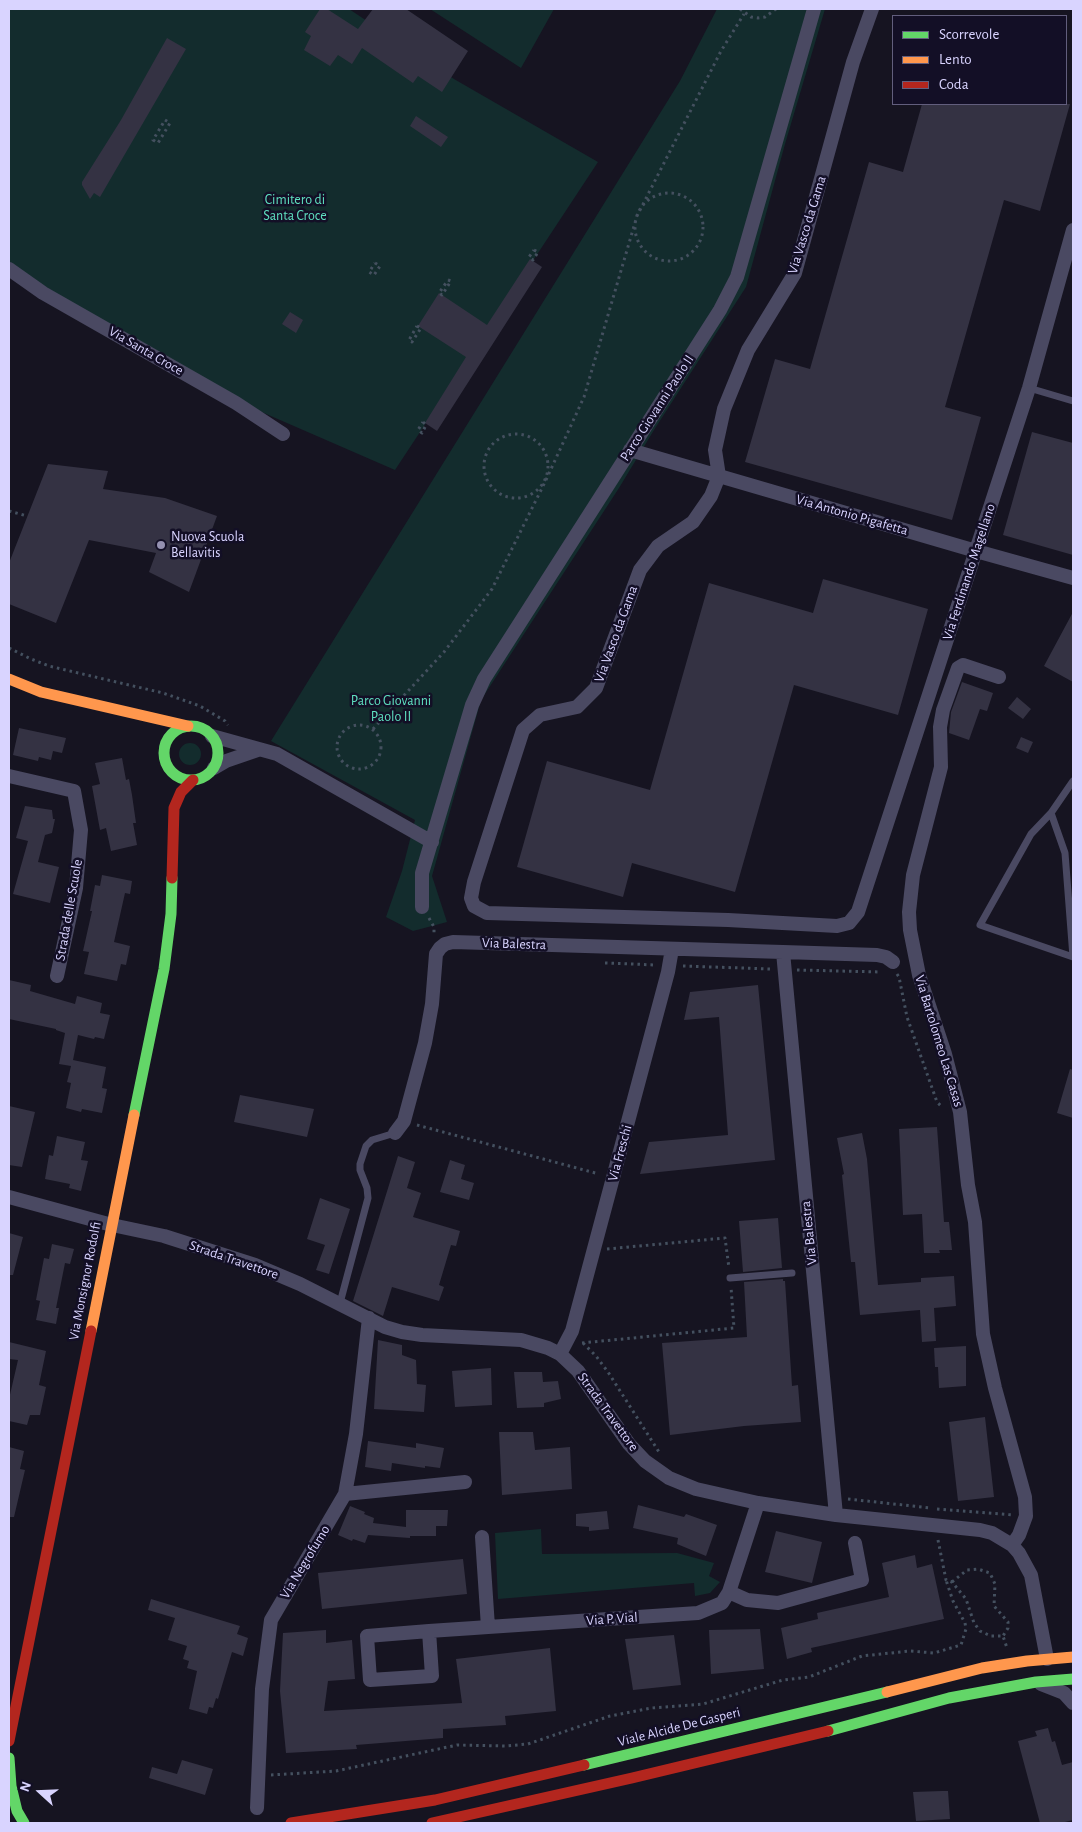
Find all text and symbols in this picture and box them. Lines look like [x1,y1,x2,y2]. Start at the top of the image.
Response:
legend [892,15,1067,105]
text: Scorrevole [939,27,999,42]
text: Lento [939,52,972,67]
text: Coda [939,77,969,92]
street label: Via Vasco da Gama [784,174,830,276]
park label: Cimitero di Santa Croce [263,192,327,224]
street label: Via Santa Croce [106,323,186,379]
street label: Parco Giovanni Paolo II [616,352,698,464]
street label: Via Antonio Pigafetta [794,491,910,539]
street label: Via Ferdinando Magellano [939,502,999,642]
place label: Nuova Scuola Bellavitis [171,529,244,562]
marker: Nuova Scuola Bellavitis [155,539,167,551]
street label: Via Vasco da Gama [591,583,641,685]
park label: Parco Giovanni Paolo II [351,693,431,726]
street label: Strada delle Scuole [52,858,86,962]
street label: Via Balestra [481,934,547,954]
street label: Via Bartolomeo Las Casas [911,973,967,1109]
street label: Via Freschi [604,1123,636,1183]
street label: Via Balestra [797,1200,821,1266]
street label: Via Monsignor Rodolfi [65,1220,105,1342]
street label: Strada Travettore [187,1237,281,1283]
street label: Strada Travettore [574,1369,642,1455]
street label: Via Negrofumo [276,1522,334,1602]
street label: Via P. Vial [586,1609,638,1629]
street label: Viale Alcide De Gasperi [616,1704,742,1750]
north arrow [15,1767,65,1817]
text: N [18,1780,34,1794]

